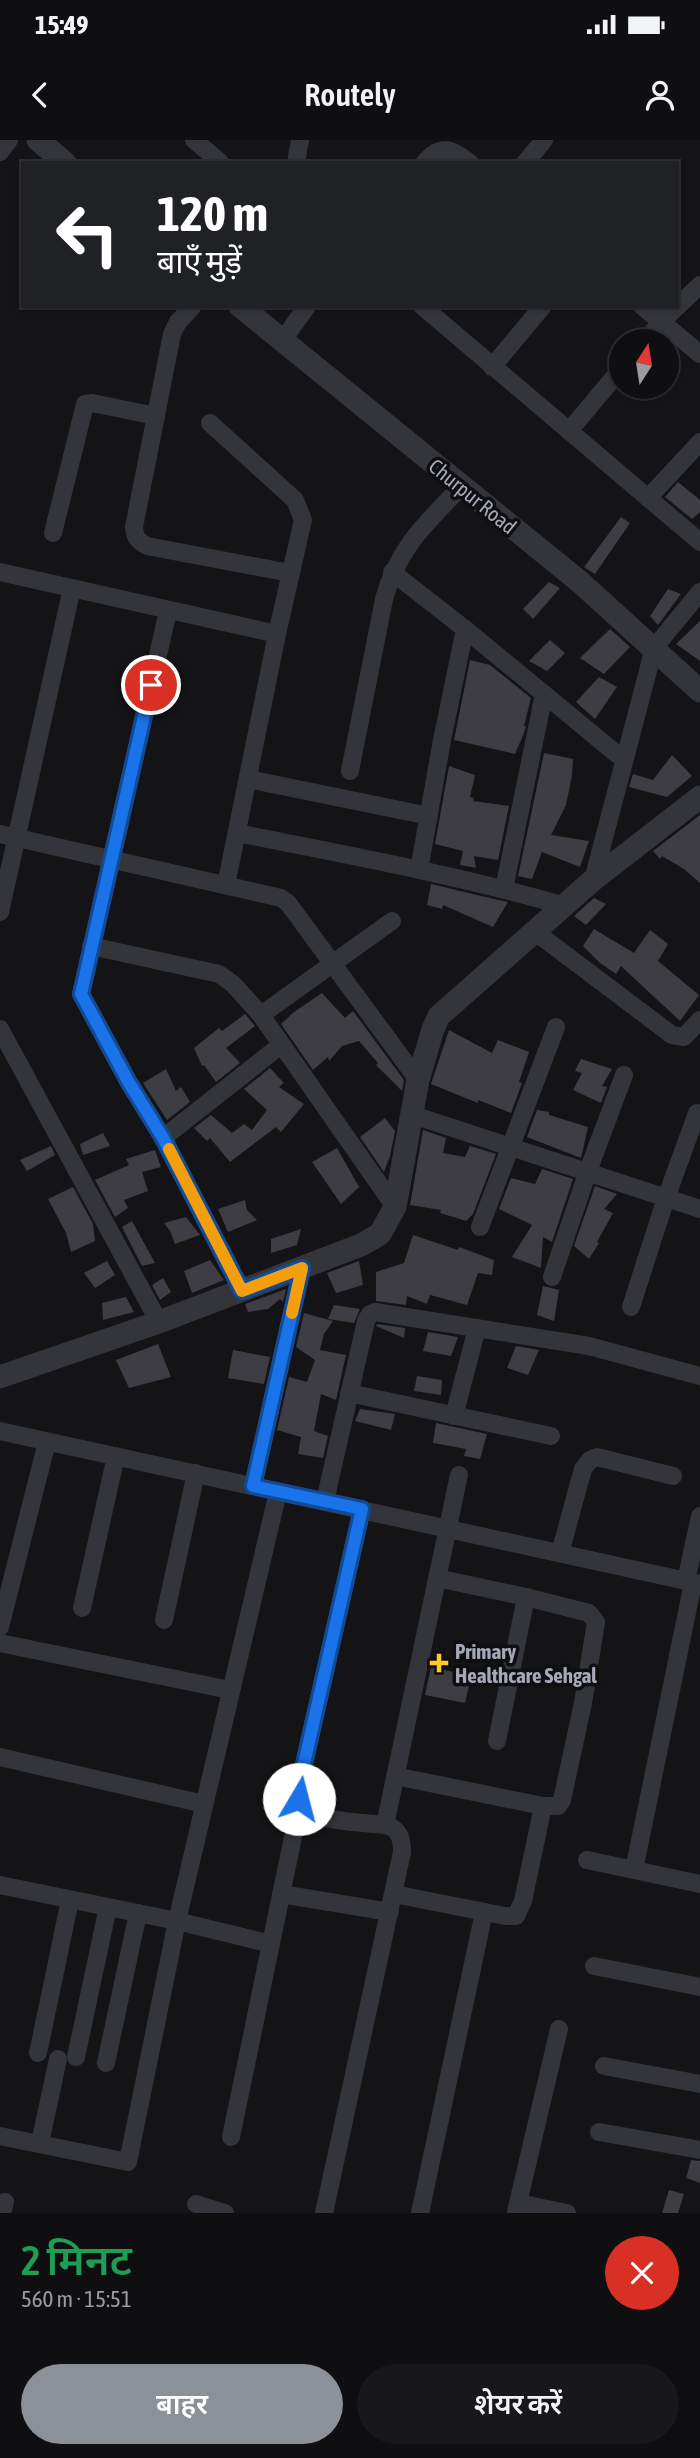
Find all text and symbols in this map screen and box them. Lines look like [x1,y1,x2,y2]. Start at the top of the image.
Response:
text: 15:49 [35,10,89,40]
icon: back [21,76,59,114]
text: Routely [304,76,396,113]
icon: person [641,76,679,114]
text: 120 m [157,185,268,241]
icon: left [42,189,133,280]
text: बाएँ मुड़ें [157,243,242,280]
north arrow [609,329,679,399]
map controls [609,329,679,399]
street label: Churpur Road [425,454,521,538]
pin [121,655,181,715]
icon: arrive [132,666,170,704]
place label: Primary Healthcare Sehgal [455,1639,597,1687]
marker: Primary Healthcare Sehgal [429,1653,449,1673]
position arrow [262,1762,336,1836]
text: 2 मिनट [21,2236,132,2284]
button: close [605,2236,679,2310]
text: 560 m · 15:51 [21,2286,132,2312]
button: बाहर [21,2364,343,2444]
button: शेयर करें [357,2364,679,2444]

